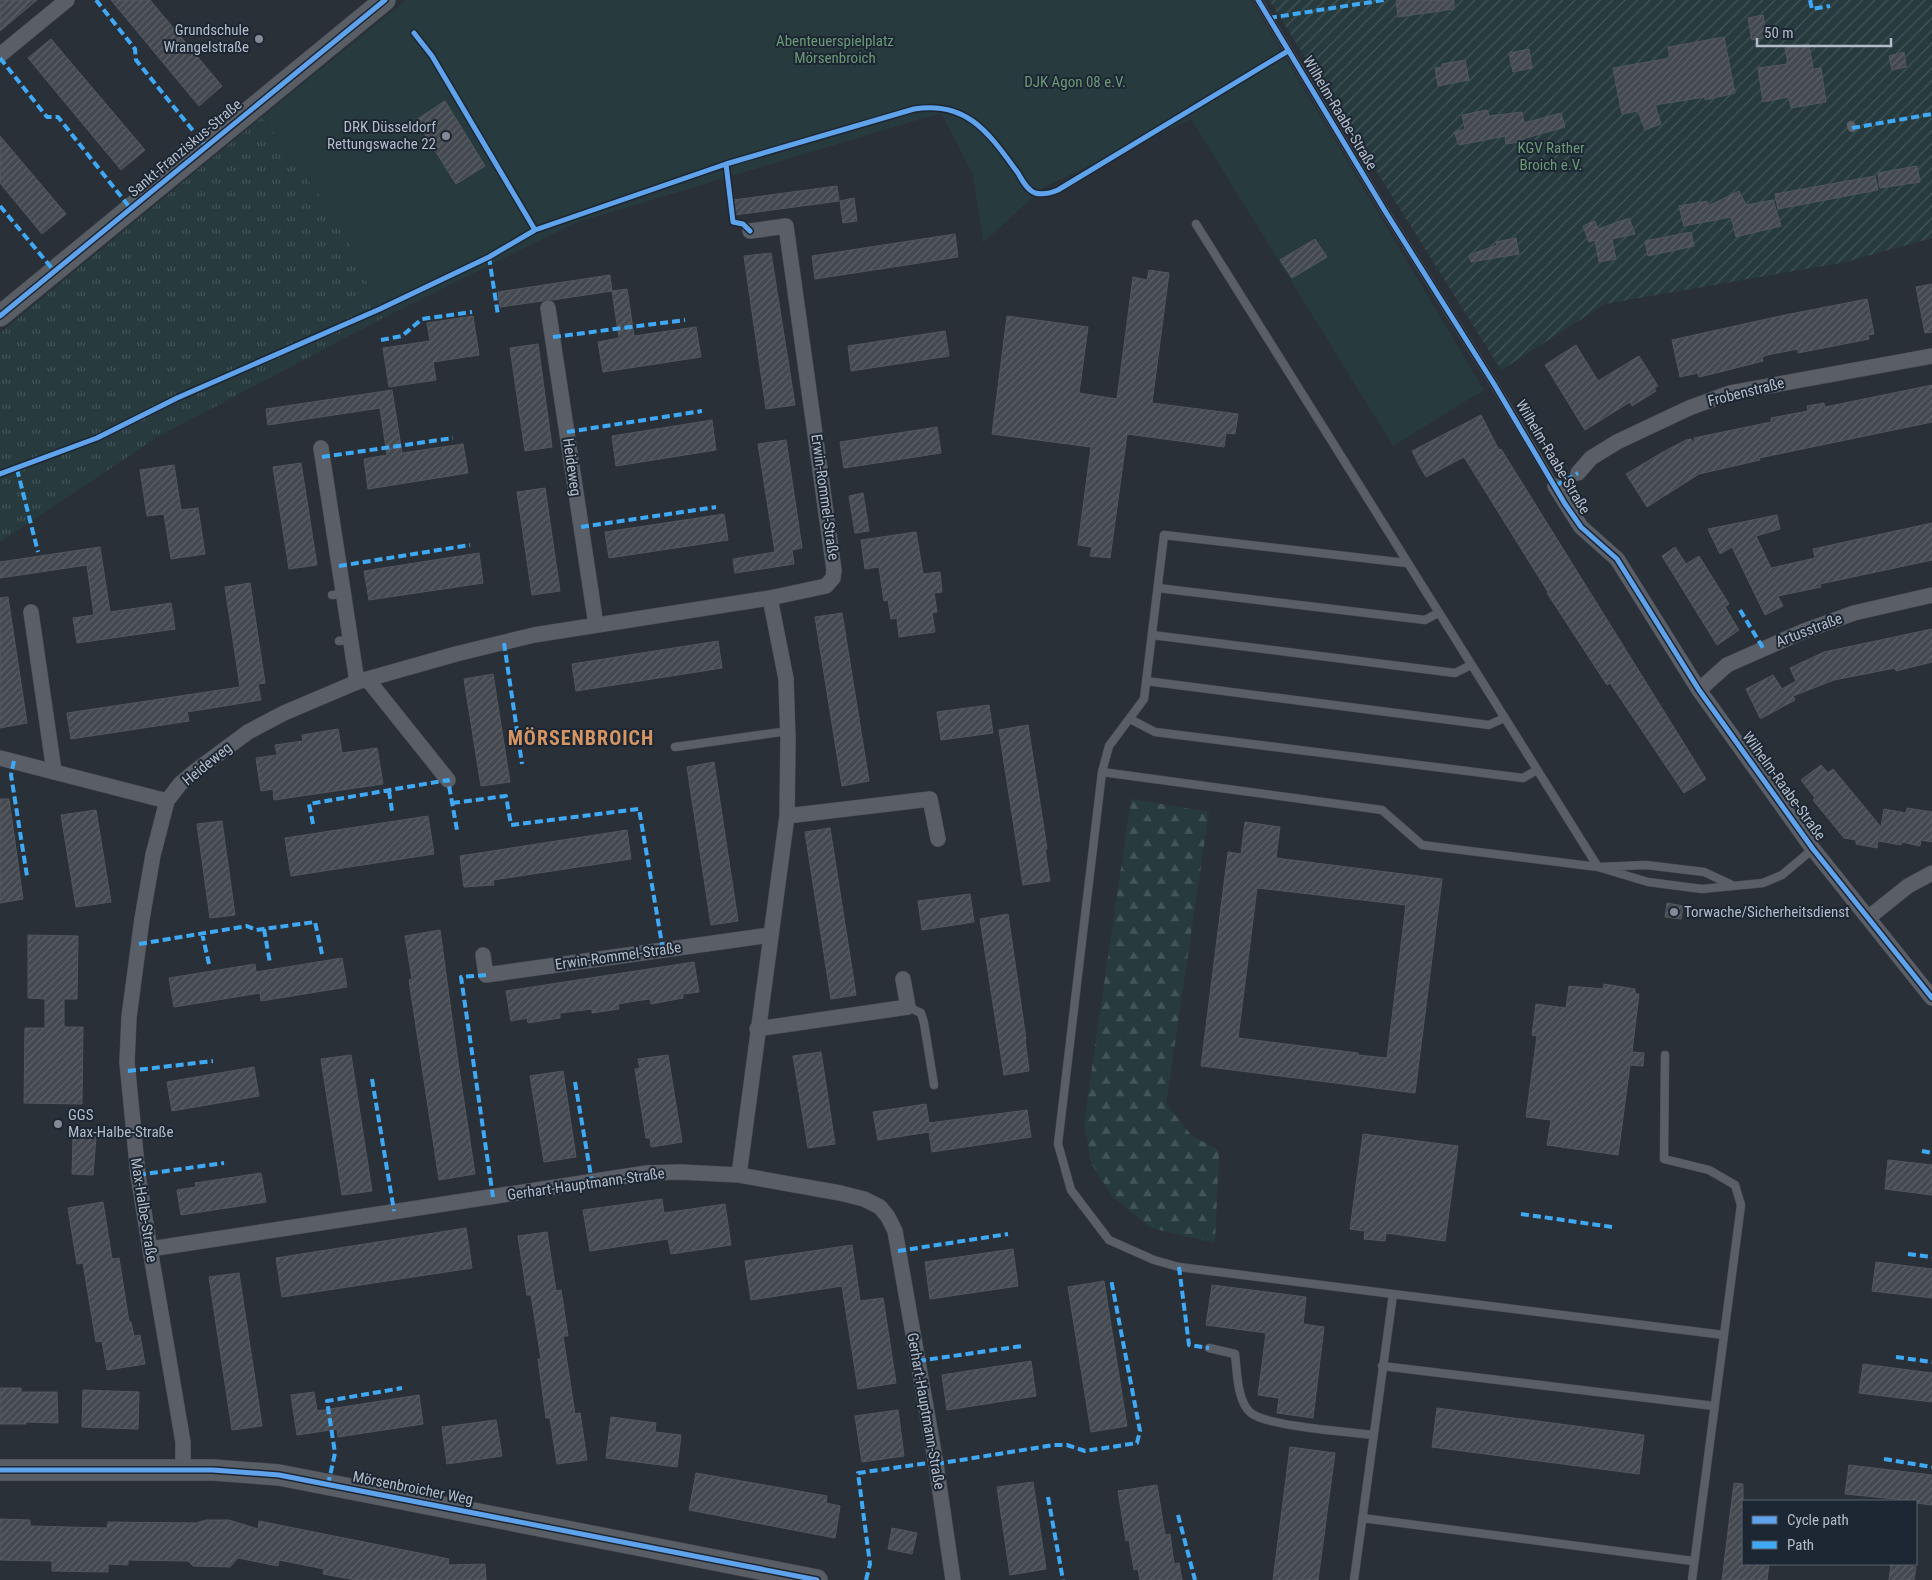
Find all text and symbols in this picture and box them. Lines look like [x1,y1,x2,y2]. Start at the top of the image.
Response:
scale bar [1757,15,1891,47]
place label: Grundschule Wrangelstraße [164,21,249,56]
text: 50 m [1764,24,1794,42]
park label: Abenteuerspielplatz Mörsenbroich [776,32,894,67]
marker: Grundschule Wrangelstraße [253,33,265,45]
street label: Wilhelm-Raabe-Straße [1299,53,1381,173]
park label: DJK Agon 08 e.V. [1024,73,1126,91]
street label: Sankt-Franziskus-Straße [124,95,246,201]
place label: DRK Düsseldorf Rettungswache 22 [327,118,436,153]
marker: DRK Düsseldorf Rettungswache 22 [440,130,452,142]
park label: KGV Rather Broich e.V. [1517,139,1585,174]
street label: Frobenstraße [1706,374,1786,410]
street label: Wilhelm-Raabe-Straße [1512,397,1594,517]
street label: Erwin-Rommel-Straße [807,433,843,561]
street label: Heideweg [559,437,585,497]
street label: Artusstraße [1773,609,1845,651]
district label: MÖRSENBROICH [508,726,654,750]
street label: Wilhelm-Raabe-Straße [1738,728,1830,844]
street label: Heideweg [179,739,235,789]
place label: Torwache/Sicherheitsdienst [1684,903,1849,921]
marker: Torwache/Sicherheitsdienst [1668,906,1680,918]
street label: Erwin-Rommel-Straße [554,938,682,974]
place label: GGS Max-Halbe-Straße [68,1106,173,1141]
marker: GGS Max-Halbe-Straße [52,1118,64,1130]
street label: Max-Halbe-Straße [127,1157,161,1263]
street label: Gerhart-Hauptmann-Straße [506,1164,666,1204]
street label: Gerhart-Hauptmann-Straße [903,1331,949,1491]
street label: Mörsenbroicher Weg [351,1468,475,1508]
legend [1742,1500,1917,1565]
text: Cycle path [1787,1511,1849,1529]
text: Path [1787,1536,1814,1554]

